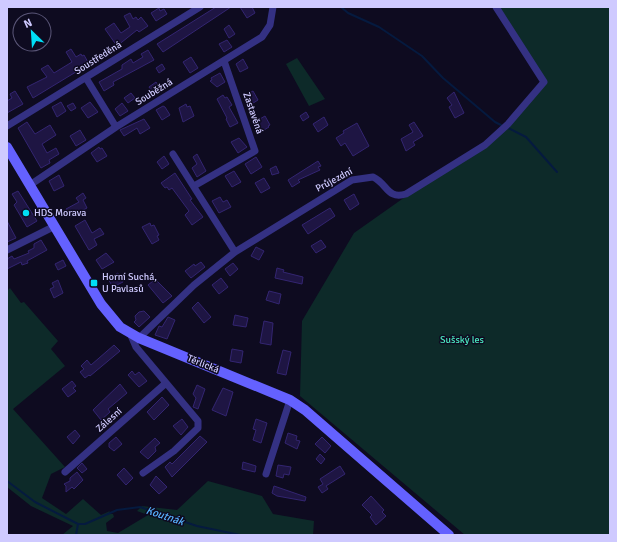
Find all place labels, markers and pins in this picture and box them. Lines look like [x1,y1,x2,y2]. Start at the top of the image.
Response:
place label: HDS Morava [34,207,86,219]
marker: HDS Morava [21,208,31,218]
place label: Horní Suchá, U Pavlasů [102,271,157,295]
marker: Horní Suchá, U Pavlasů [89,278,99,288]

